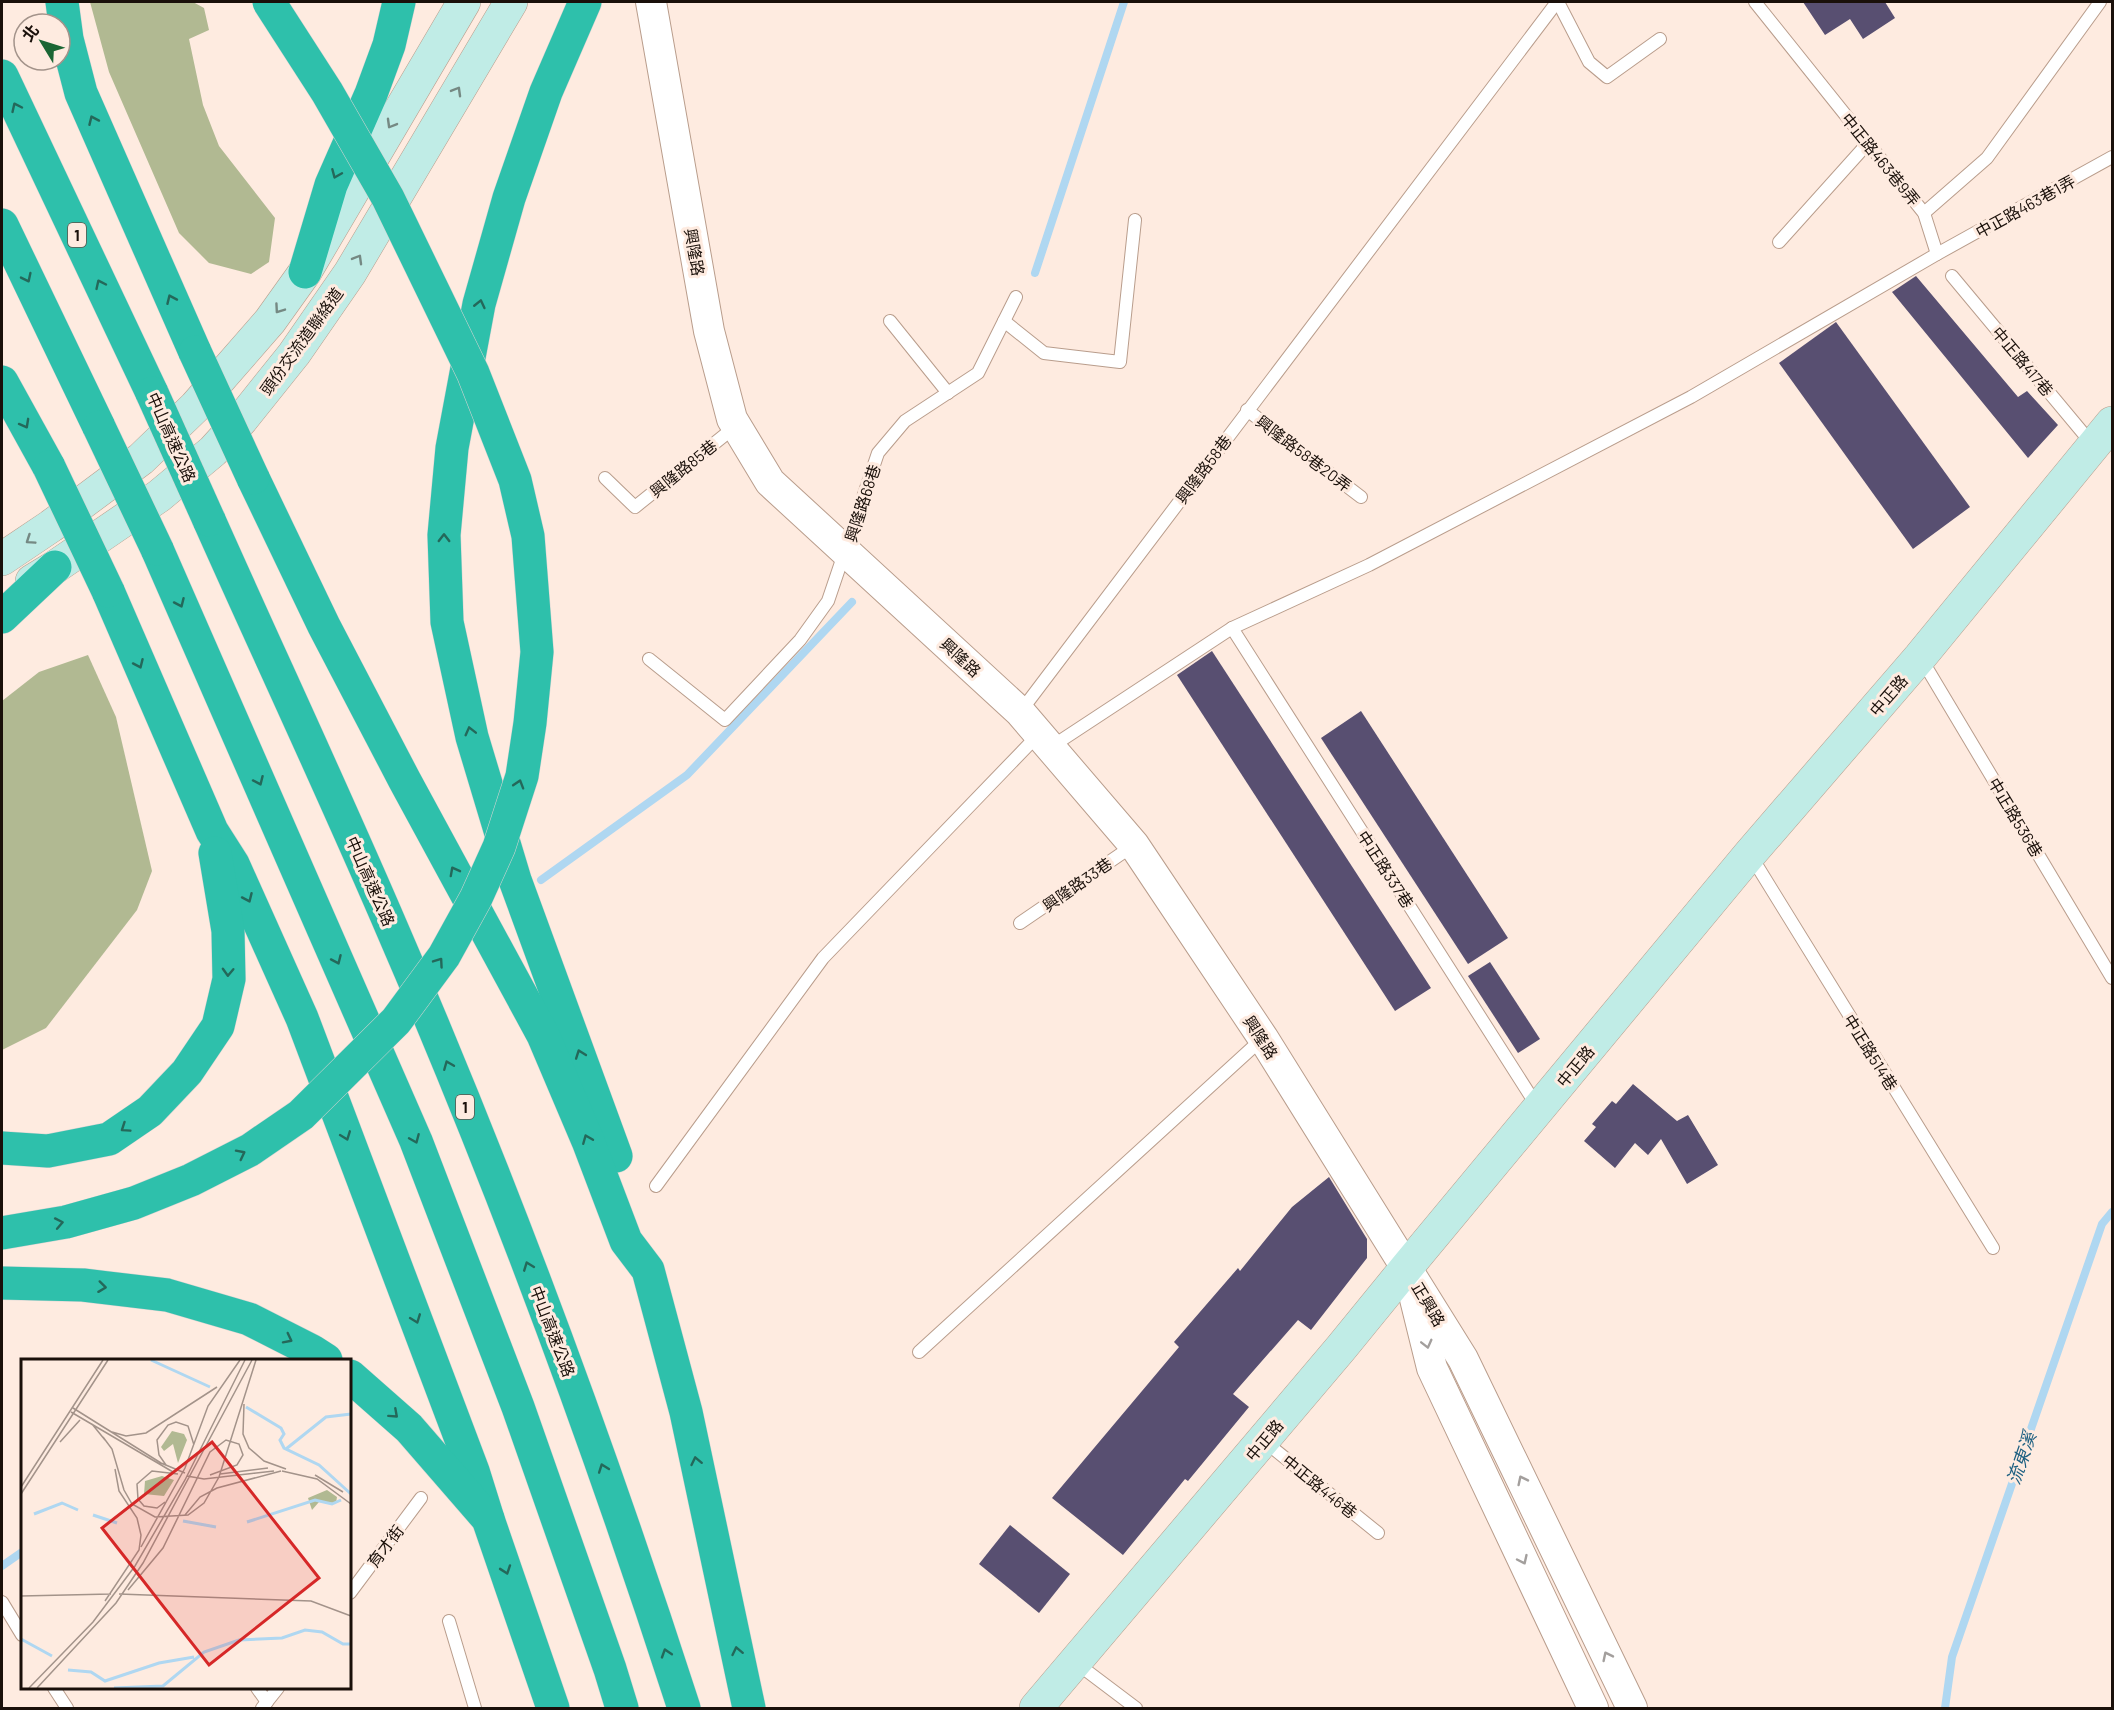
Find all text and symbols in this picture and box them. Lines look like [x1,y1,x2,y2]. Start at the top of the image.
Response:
north arrow [12,12,72,72]
text: 北 [17,20,42,45]
one-way arrow [450,87,461,97]
one-way arrow [12,103,24,114]
street label: 中正路463巷9弄 [1838,109,1924,209]
one-way arrow [88,116,100,127]
one-way arrow [387,118,398,128]
one-way arrow [331,168,343,179]
street label: 中正路463巷1弄 [1972,171,2078,241]
road number: 1 [68,223,86,247]
street label: 興隆路 [681,227,709,277]
one-way arrow [351,255,362,265]
one-way arrow [19,271,31,282]
one-way arrow [95,279,107,290]
street label: 頭份交流道聯絡道 [256,284,346,398]
one-way arrow [167,294,179,305]
one-way arrow [472,299,485,309]
one-way arrow [275,302,286,313]
street label: 中正路417巷 [1989,323,2057,399]
street label: 中山高速公路 [144,389,200,485]
street label: 興隆路58巷20弄 [1253,411,1355,495]
one-way arrow [18,418,29,428]
street label: 興隆路58巷 [1171,431,1235,507]
street label: 興隆路85巷 [646,435,720,501]
street label: 興隆路68巷 [841,462,883,544]
one-way arrow [26,533,37,544]
one-way arrow [438,534,451,543]
one-way arrow [173,596,185,607]
street label: 興隆路 [937,634,985,680]
one-way arrow [132,658,144,669]
street label: 中正路 [1865,671,1911,719]
one-way arrow [465,726,478,736]
street label: 中正路536巷 [1985,774,2047,860]
one-way arrow [252,775,264,786]
one-way arrow [512,779,524,790]
street label: 中正路337巷 [1354,827,1418,911]
street label: 中山高速公路 [343,833,399,929]
street label: 興隆路33巷 [1039,853,1115,915]
one-way arrow [450,867,461,877]
one-way arrow [240,891,252,902]
one-way arrow [330,953,342,964]
one-way arrow [432,957,443,968]
one-way arrow [222,967,235,976]
street label: 中正路514巷 [1840,1010,1902,1094]
street label: 興隆路 [1240,1012,1282,1062]
street label: 中正路 [1552,1042,1598,1090]
one-way arrow [575,1049,588,1060]
one-way arrow [443,1060,455,1071]
road number: 1 [456,1095,474,1119]
one-way arrow [121,1121,132,1132]
one-way arrow [339,1130,352,1141]
one-way arrow [408,1132,420,1143]
one-way arrow [582,1134,594,1145]
one-way arrow [234,1150,245,1161]
one-way arrow [54,1217,64,1230]
one-way arrow [522,1261,535,1272]
street label: 正興路 [1408,1279,1450,1329]
one-way arrow [97,1280,106,1293]
street label: 中山高速公路 [527,1283,579,1379]
one-way arrow [408,1313,421,1323]
one-way arrow [282,1332,293,1343]
one-way arrow [1419,1339,1432,1349]
inset map [21,1359,351,1689]
one-way arrow [387,1407,398,1418]
street label: 中正路 [1241,1416,1287,1464]
water label: 流東溪 [2002,1426,2041,1487]
street label: 中正路446巷 [1279,1450,1361,1522]
one-way arrow [690,1456,703,1466]
one-way arrow [597,1463,610,1474]
one-way arrow [1517,1476,1529,1487]
street label: 育才街 [363,1521,407,1571]
one-way arrow [1516,1553,1528,1564]
one-way arrow [498,1564,511,1575]
one-way arrow [731,1647,744,1657]
one-way arrow [661,1648,673,1659]
one-way arrow [1602,1651,1614,1662]

